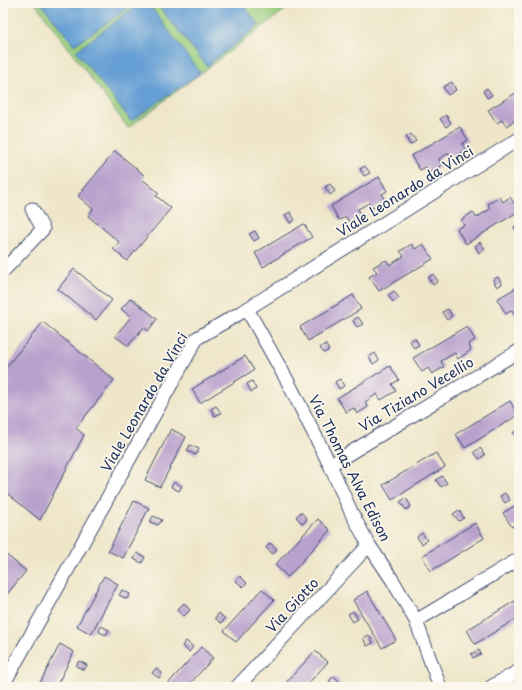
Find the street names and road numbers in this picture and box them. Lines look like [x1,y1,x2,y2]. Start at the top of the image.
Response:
street label: Viale Leonardo da Vinci [332,140,478,242]
street label: Viale Leonardo da Vinci [95,328,193,476]
street label: Via Tiziano Vecellio [355,351,478,437]
street label: Via Thomas Alva Edison [304,391,396,545]
street label: Via Giotto [261,572,323,637]

